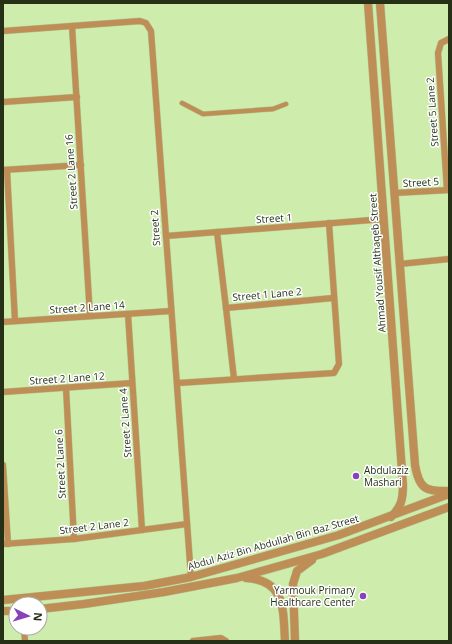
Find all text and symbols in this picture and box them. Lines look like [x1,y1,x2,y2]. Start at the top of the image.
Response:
street label: Street 5 Lane 2 [423,76,441,147]
street label: Street 2 Lane 16 [61,134,81,210]
street label: Street 5 [403,174,440,190]
street label: Ahmad Yousif Althaqeb Street [365,193,389,333]
street label: Street 2 [147,209,163,247]
street label: Street 1 [255,210,293,226]
street label: Street 1 Lane 2 [232,284,303,304]
street label: Street 2 Lane 14 [49,297,125,317]
street label: Street 2 Lane 12 [29,368,105,388]
street label: Street 2 Lane 4 [116,387,134,458]
street label: Street 2 Lane 6 [51,429,69,499]
place label: Abdulaziz Mashari [364,463,409,489]
marker: Abdulaziz Mashari [351,471,361,481]
street label: Abdul Aziz Bin Abdullah Bin Baz Street [186,511,361,573]
street label: Street 2 Lane 2 [59,515,130,537]
place label: Yarmouk Primary Healthcare Center [270,583,356,609]
marker: Yarmouk Primary Healthcare Center [358,591,368,601]
north arrow [8,596,48,636]
text: N [31,612,46,622]

